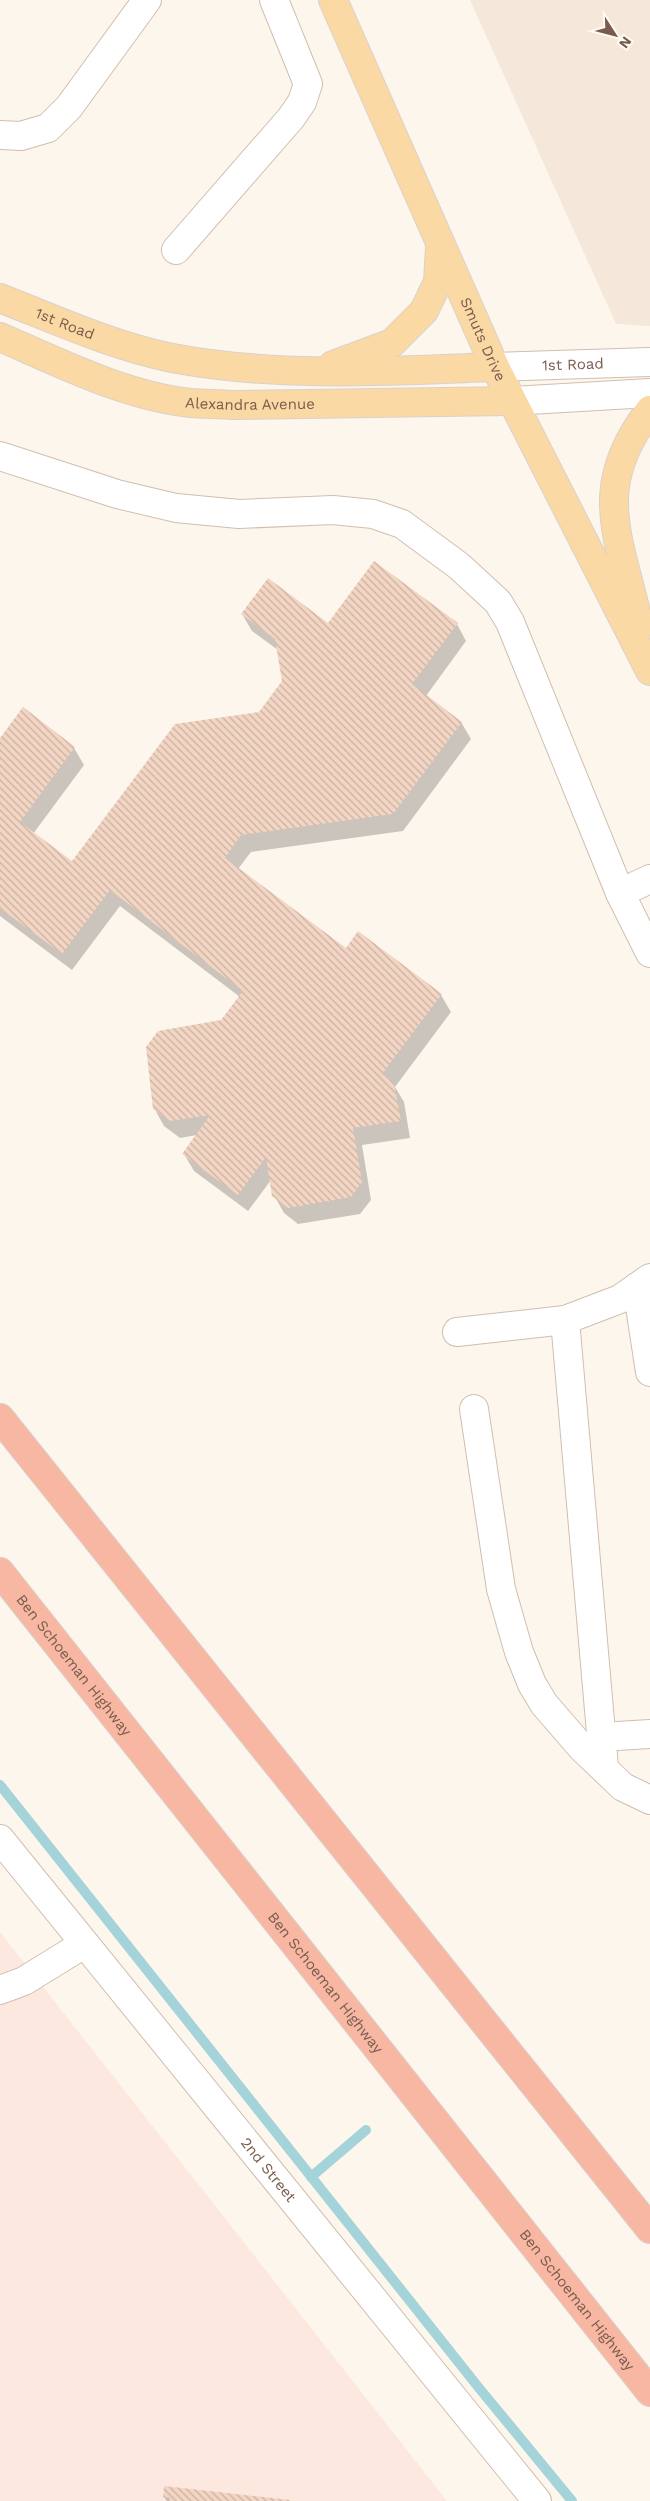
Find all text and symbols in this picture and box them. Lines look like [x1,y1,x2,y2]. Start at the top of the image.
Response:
north arrow [590,10,640,60]
text: N [616,34,635,52]
street label: Smuts Drive [456,295,510,384]
street label: 1st Road [33,304,97,344]
street label: 1st Road [542,354,604,374]
street label: Alexandra Avenue [184,393,315,414]
street label: Ben Schoeman Highway [12,1591,136,1740]
street label: Ben Schoeman Highway [264,1908,387,2057]
street label: 2nd Street [237,2134,300,2206]
street label: Ben Schoeman Highway [516,2226,639,2375]

